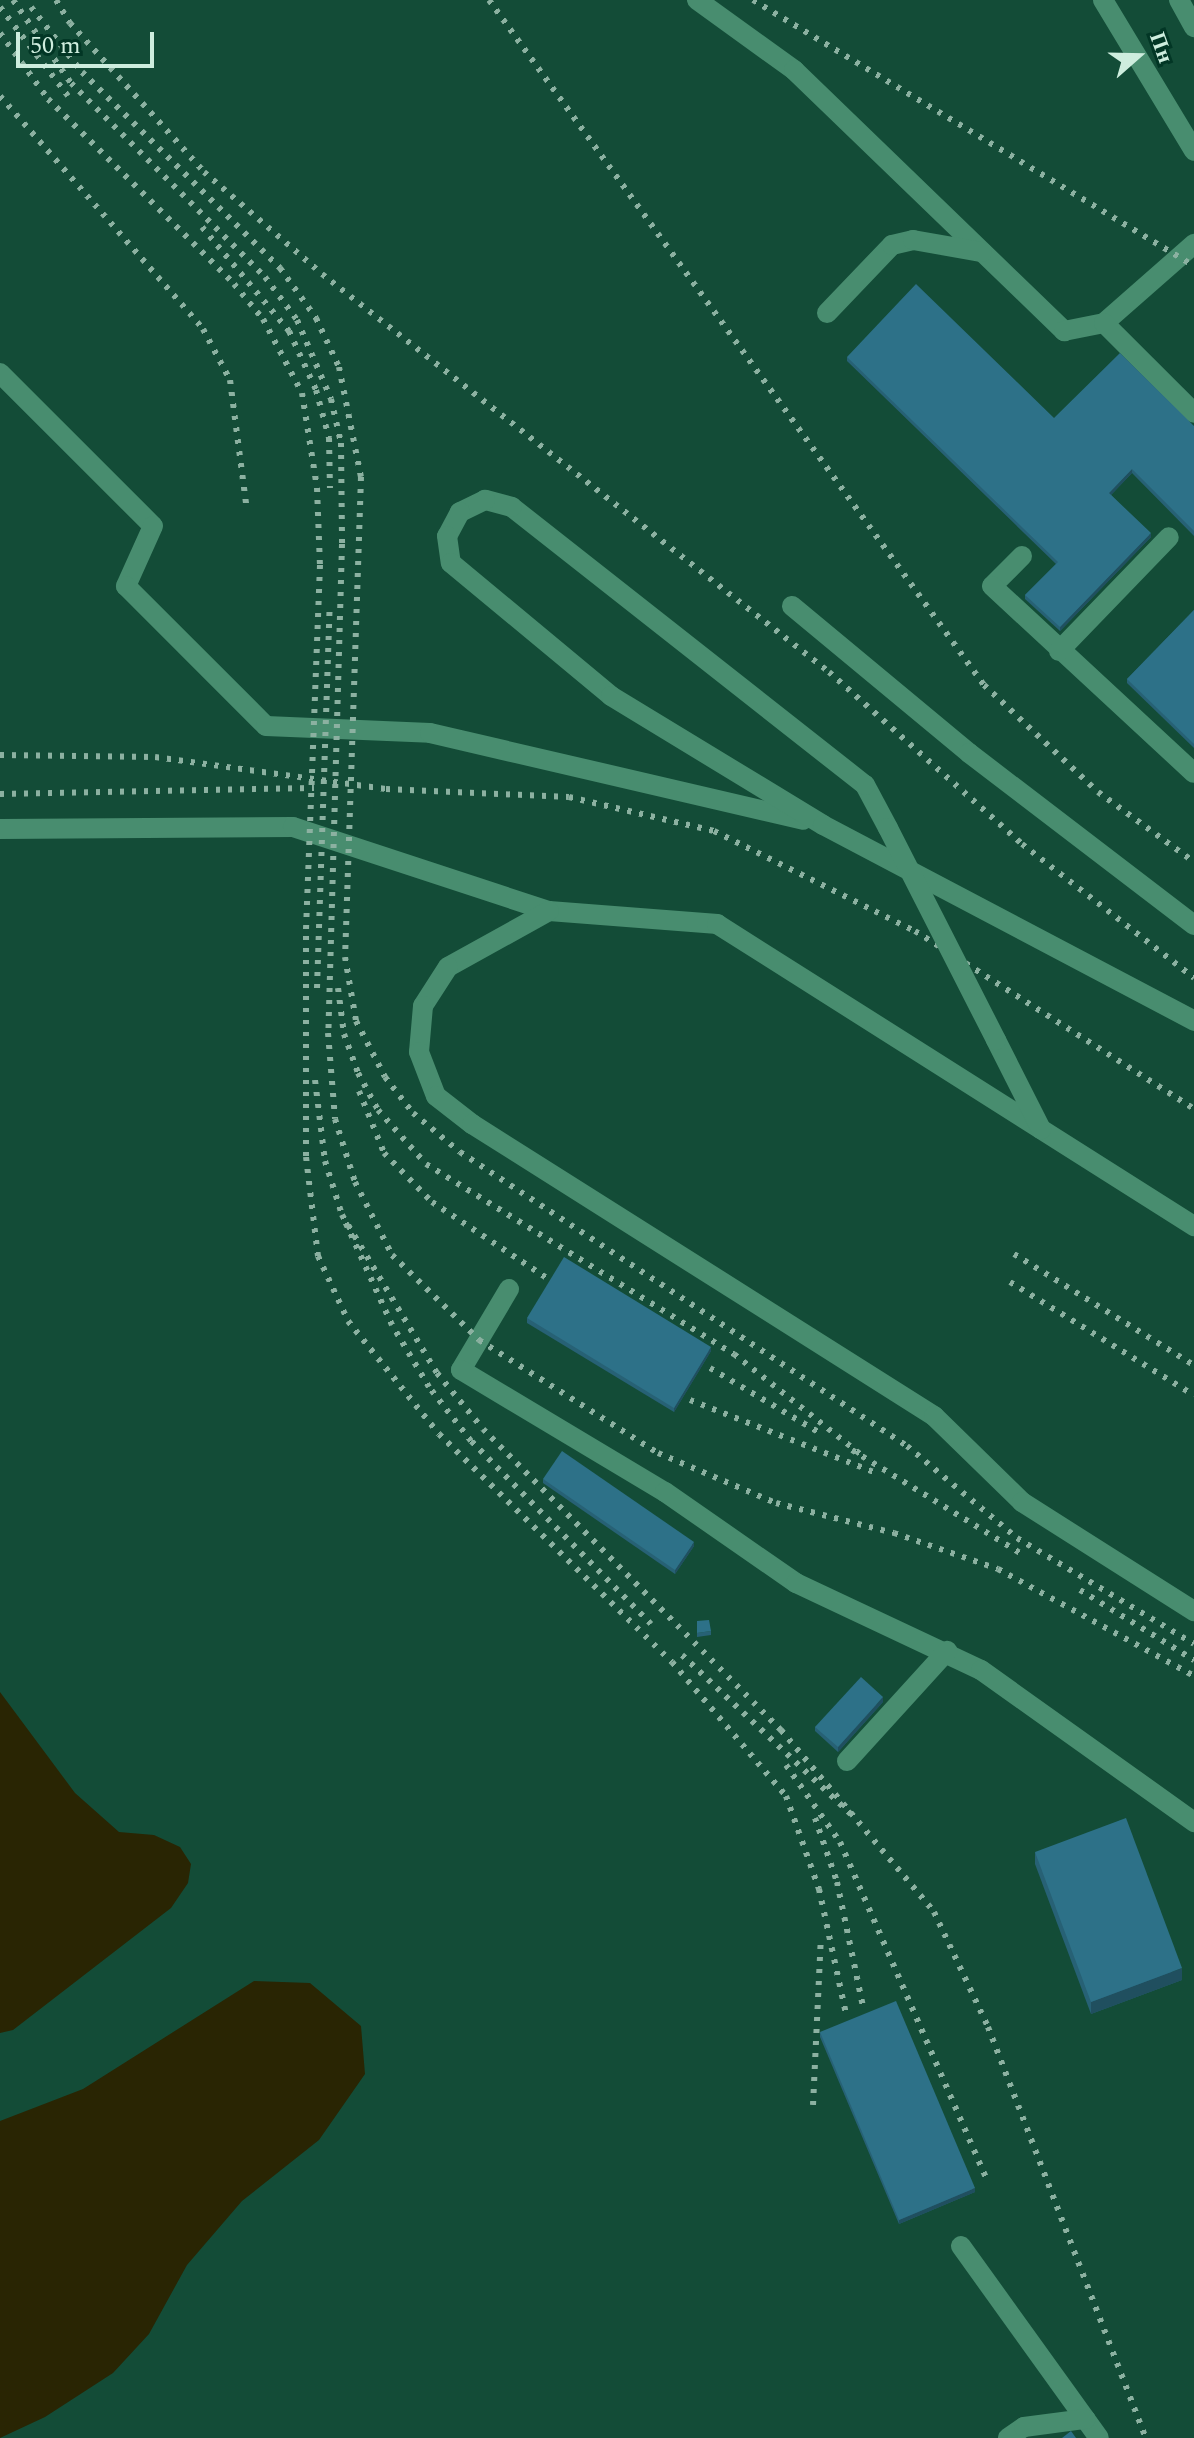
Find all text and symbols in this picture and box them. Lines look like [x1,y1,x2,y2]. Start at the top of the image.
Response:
scale bar [20,16,158,66]
north arrow [1098,16,1178,96]
text: Пн [1140,27,1182,68]
text: 50 m [30,28,81,64]

